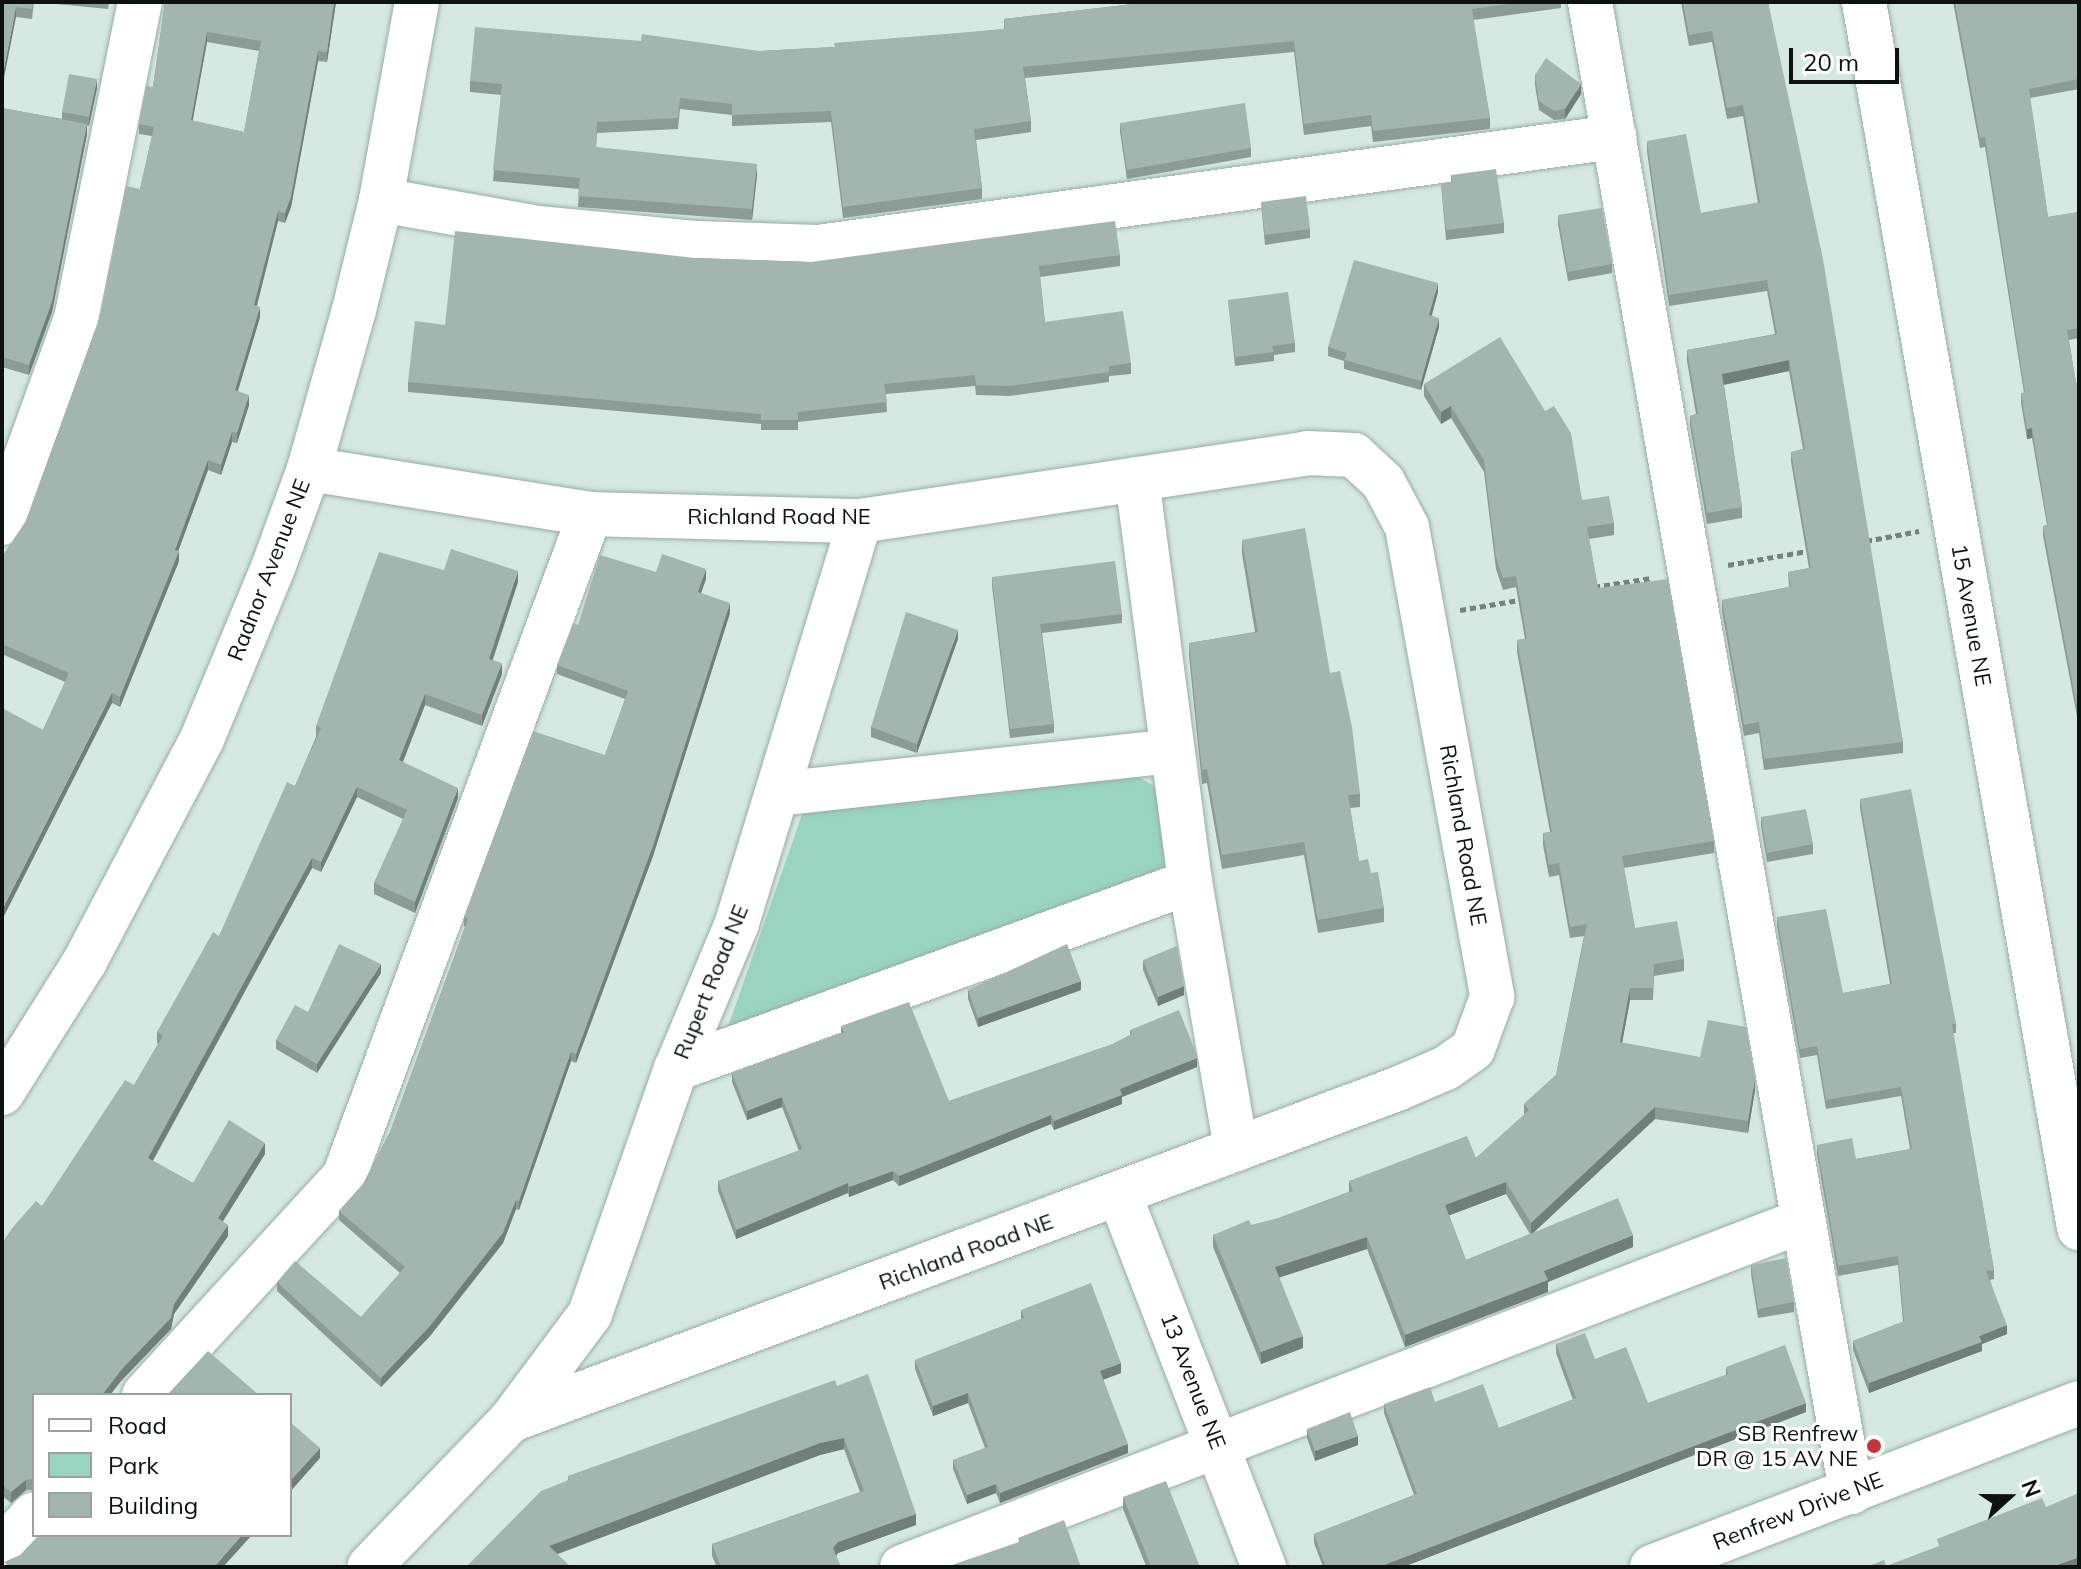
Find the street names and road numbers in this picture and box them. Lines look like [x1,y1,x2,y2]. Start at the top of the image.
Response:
street label: Radnor Avenue NE [222,475,316,665]
street label: Richland Road NE [687,504,871,530]
street label: 15 Avenue NE [1946,542,1996,688]
street label: Richland Road NE [1434,742,1492,928]
street label: Rupert Road NE [668,901,754,1063]
street label: Richland Road NE [875,1208,1057,1296]
street label: 13 Avenue NE [1155,1309,1231,1453]
street label: Renfrew Drive NE [1709,1466,1887,1556]

